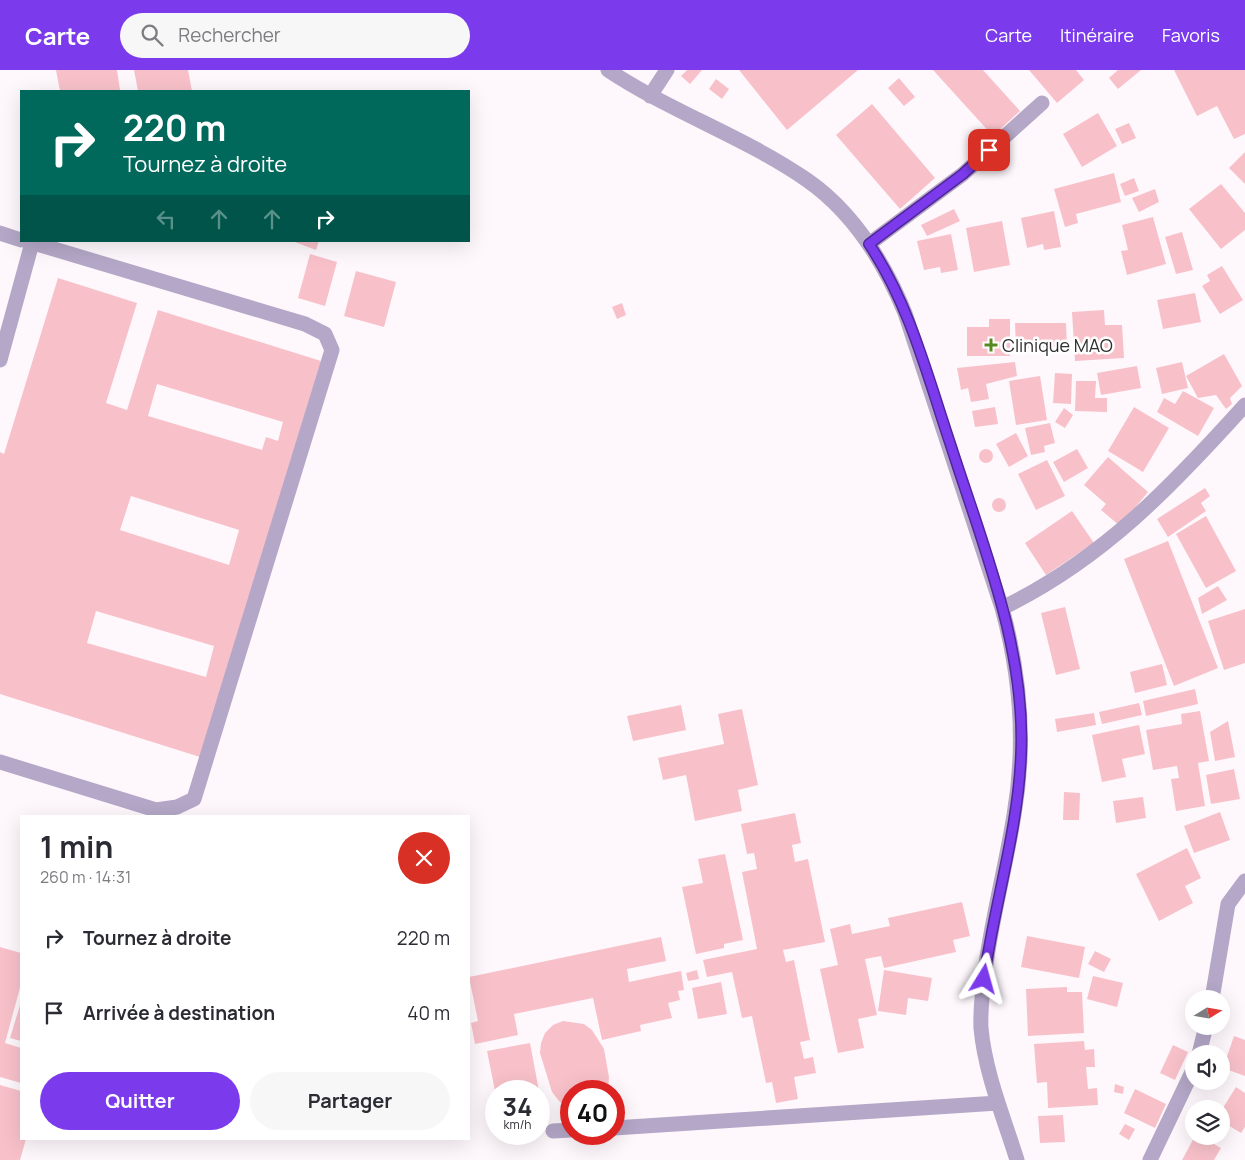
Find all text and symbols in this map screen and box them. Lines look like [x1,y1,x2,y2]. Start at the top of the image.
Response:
search box [120,13,470,58]
text: Carte [25,19,90,52]
icon: search [138,21,166,49]
text: Rechercher [178,22,281,48]
text: Carte [985,23,1032,47]
text: Itinéraire [1060,23,1134,47]
text: Favoris [1162,23,1220,47]
text: 220 m [123,104,226,152]
icon: right [40,110,105,175]
pin [968,129,1010,171]
icon: arrive [975,136,1003,164]
text: Tournez à droite [123,149,287,179]
icon: left [152,205,180,233]
icon: ahead [205,205,233,233]
icon: ahead [258,205,286,233]
icon: right [311,205,339,233]
place label: Clinique MAO [1002,333,1113,357]
marker: Clinique MAO [984,338,998,352]
text: 1 min [40,826,113,867]
button: close [398,832,450,884]
text: 260 m · 14:31 [40,866,131,888]
icon: right [40,924,68,952]
text: Tournez à droite [83,925,231,951]
text: 220 m [397,925,450,951]
position arrow [957,952,1009,1004]
north arrow [1185,990,1230,1035]
map controls [1185,990,1230,1145]
icon: arrive [40,999,68,1027]
text: Arrivée à destination [83,1000,275,1026]
text: 40 m [407,1000,450,1026]
button: sound [1185,1045,1230,1090]
button: Quitter [40,1072,240,1130]
button: Partager [250,1072,450,1130]
speed limit sign: 40 [560,1080,625,1145]
text: 34 [503,1089,532,1124]
button: layers [1185,1100,1230,1145]
text: km/h [504,1116,531,1133]

